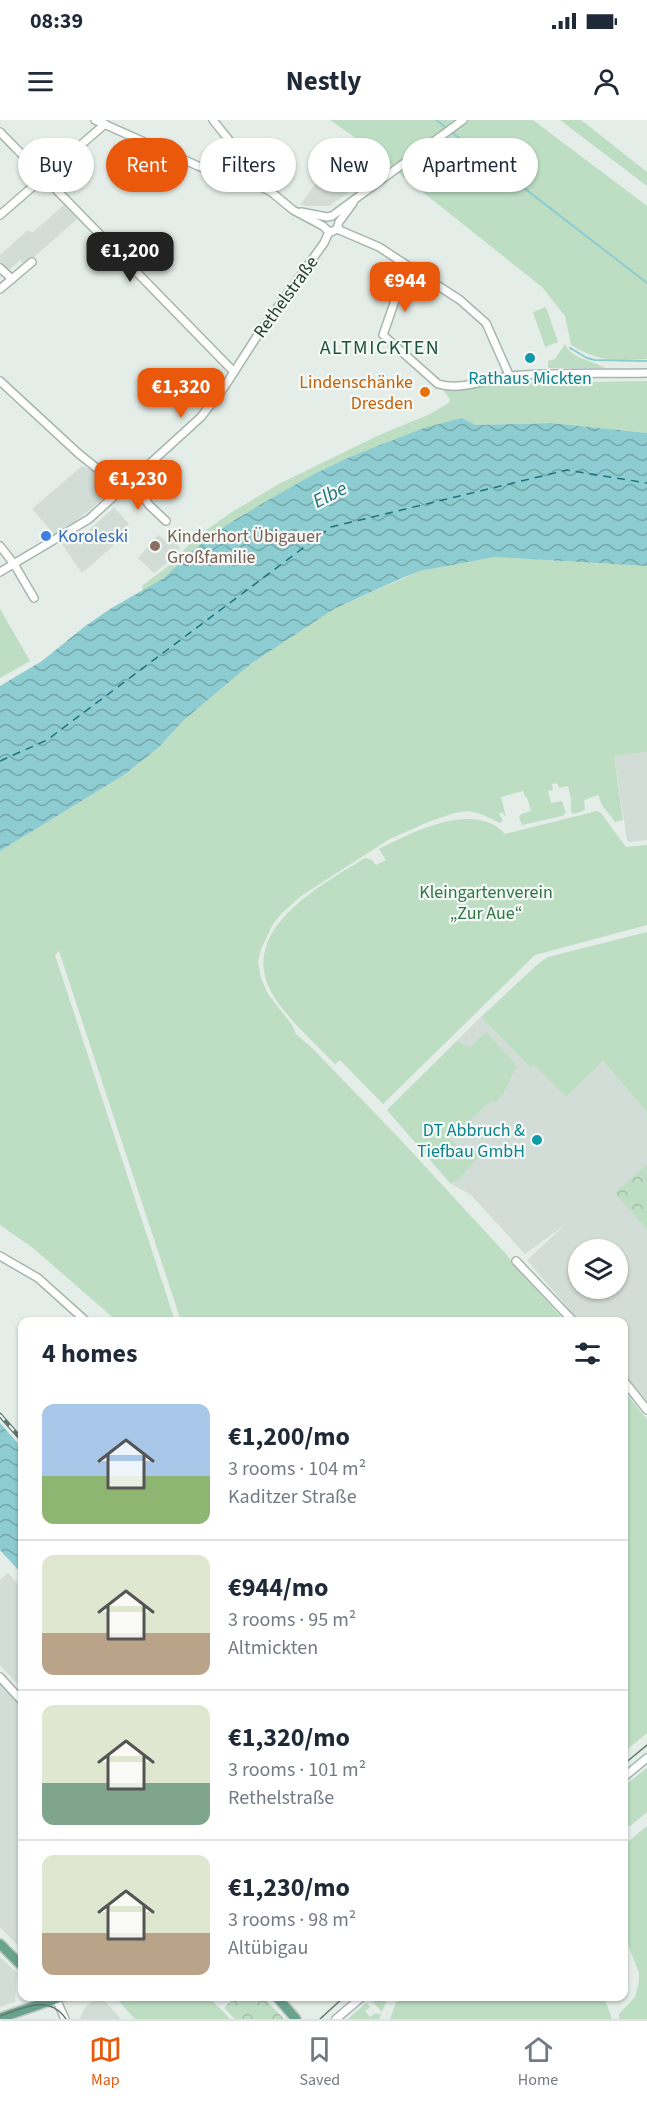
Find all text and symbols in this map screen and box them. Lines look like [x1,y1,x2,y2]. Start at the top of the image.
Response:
text: 08:39 [30,5,83,37]
text: Nestly [286,62,361,101]
icon: menu [24,65,57,98]
icon: person [590,65,623,98]
chip: Buy [18,138,94,192]
chip: Rent [106,138,188,192]
chip: Filters [200,138,296,192]
chip: New [308,138,390,192]
chip: Apartment [402,138,538,192]
pin: €1,200 [81,232,179,283]
text: €1,200 [101,237,159,265]
street label: Rethelstraße [248,251,324,343]
pin: €944 [369,262,441,313]
text: €944 [384,267,426,295]
district label: ALTMICKTEN [320,334,440,362]
marker: Rathaus Mickten [523,351,537,365]
place label: Rathaus Mickten [468,366,592,391]
pin: €1,320 [132,368,230,419]
place label: Lindenschänke Dresden [299,370,413,416]
text: €1,320 [152,373,210,401]
marker: Lindenschänke Dresden [418,385,432,399]
pin: €1,230 [89,460,187,511]
text: €1,230 [109,465,167,493]
water label: Elbe [308,475,352,515]
place label: Koroleski [58,524,128,549]
place label: Kinderhort Übigauer Großfamilie [167,524,322,570]
marker: Koroleski [39,529,53,543]
marker: Kinderhort Übigauer Großfamilie [148,539,162,553]
park label: Kleingartenverein „Zur Aue“ [419,880,553,926]
place label: DT Abbruch & Tiefbau GmbH [417,1118,525,1164]
marker: DT Abbruch & Tiefbau GmbH [530,1133,544,1147]
map controls [568,1239,628,1299]
button: layers [568,1239,628,1299]
text: 4 homes [42,1335,137,1372]
icon: filters [571,1337,604,1370]
text: €1,200/mo [228,1418,350,1455]
icon: home [90,1428,162,1500]
text: 3 rooms · 104 m² [228,1455,366,1483]
text: Kaditzer Straße [228,1483,357,1511]
text: €944/mo [228,1569,328,1606]
icon: home [90,1579,162,1651]
text: 3 rooms · 95 m² [228,1606,356,1634]
text: Altmickten [228,1634,318,1662]
text: €1,320/mo [228,1719,350,1756]
icon: home [90,1729,162,1801]
text: 3 rooms · 101 m² [228,1756,366,1784]
text: Rethelstraße [228,1784,334,1812]
text: €1,230/mo [228,1869,350,1906]
icon: home [90,1879,162,1951]
text: 3 rooms · 98 m² [228,1906,356,1934]
text: Altübigau [228,1934,308,1962]
tab: Map [89,2033,122,2091]
tab: Saved [299,2033,340,2091]
tab: Home [518,2033,558,2091]

